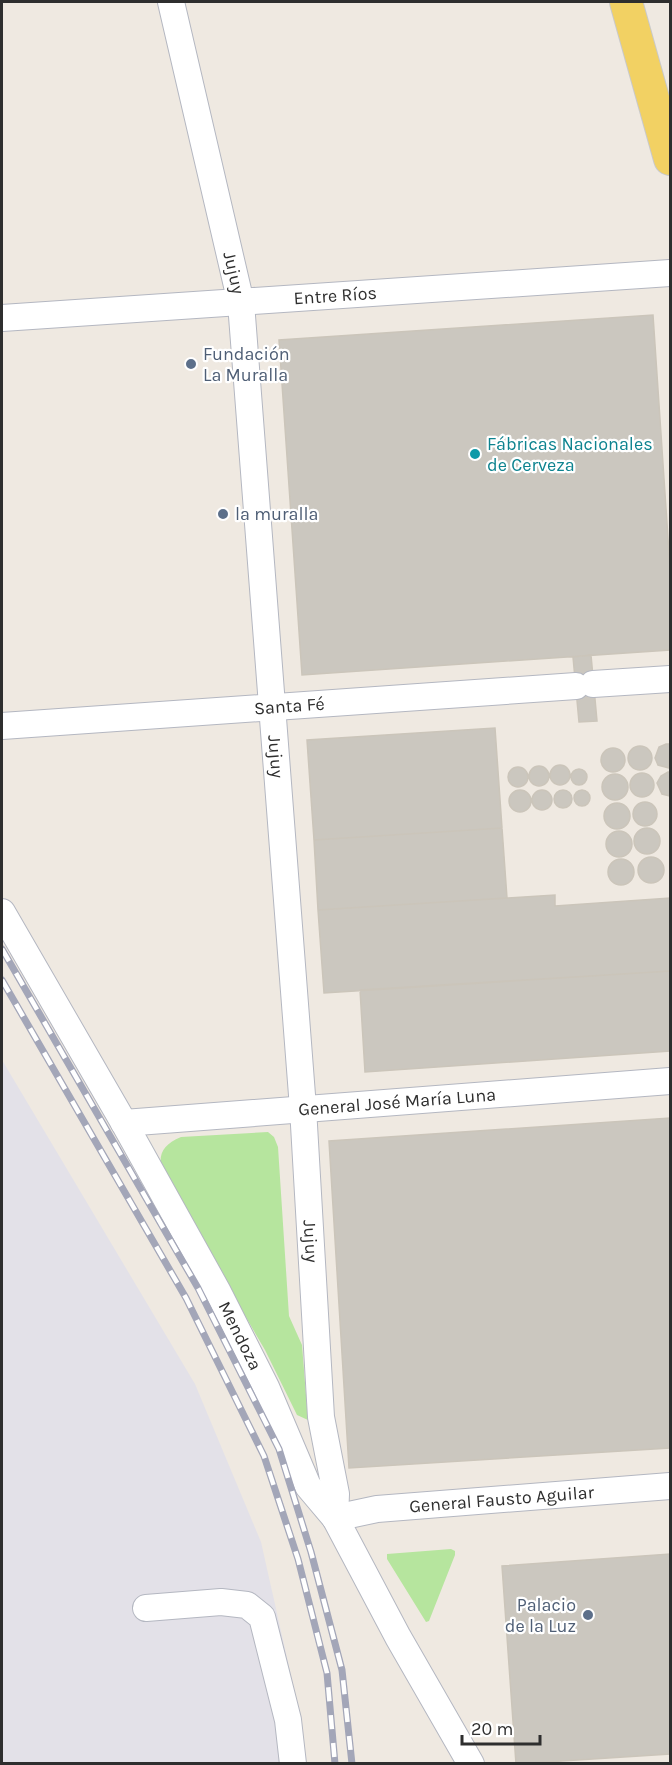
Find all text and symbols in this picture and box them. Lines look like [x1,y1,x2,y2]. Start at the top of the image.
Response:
street label: Jujuy [218,249,250,297]
street label: Entre Ríos [293,282,378,309]
place label: Fundación La Muralla [203,343,290,386]
marker: Fundación La Muralla [184,357,198,371]
place label: Fábricas Nacionales de Cerveza [487,433,653,476]
marker: Fábricas Nacionales de Cerveza [468,447,482,461]
place label: la muralla [235,503,318,525]
marker: la muralla [216,507,230,521]
street label: Santa Fé [253,693,325,719]
street label: Jujuy [263,734,289,780]
street label: General José María Luna [298,1083,497,1121]
street label: Jujuy [299,1219,323,1264]
street label: Mendoza [213,1297,267,1374]
street label: General Fausto Aguilar [408,1481,595,1517]
place label: Palacio de la Luz [505,1594,576,1637]
marker: Palacio de la Luz [581,1608,595,1622]
scale bar [462,1708,540,1746]
text: 20 m [471,1718,513,1740]

